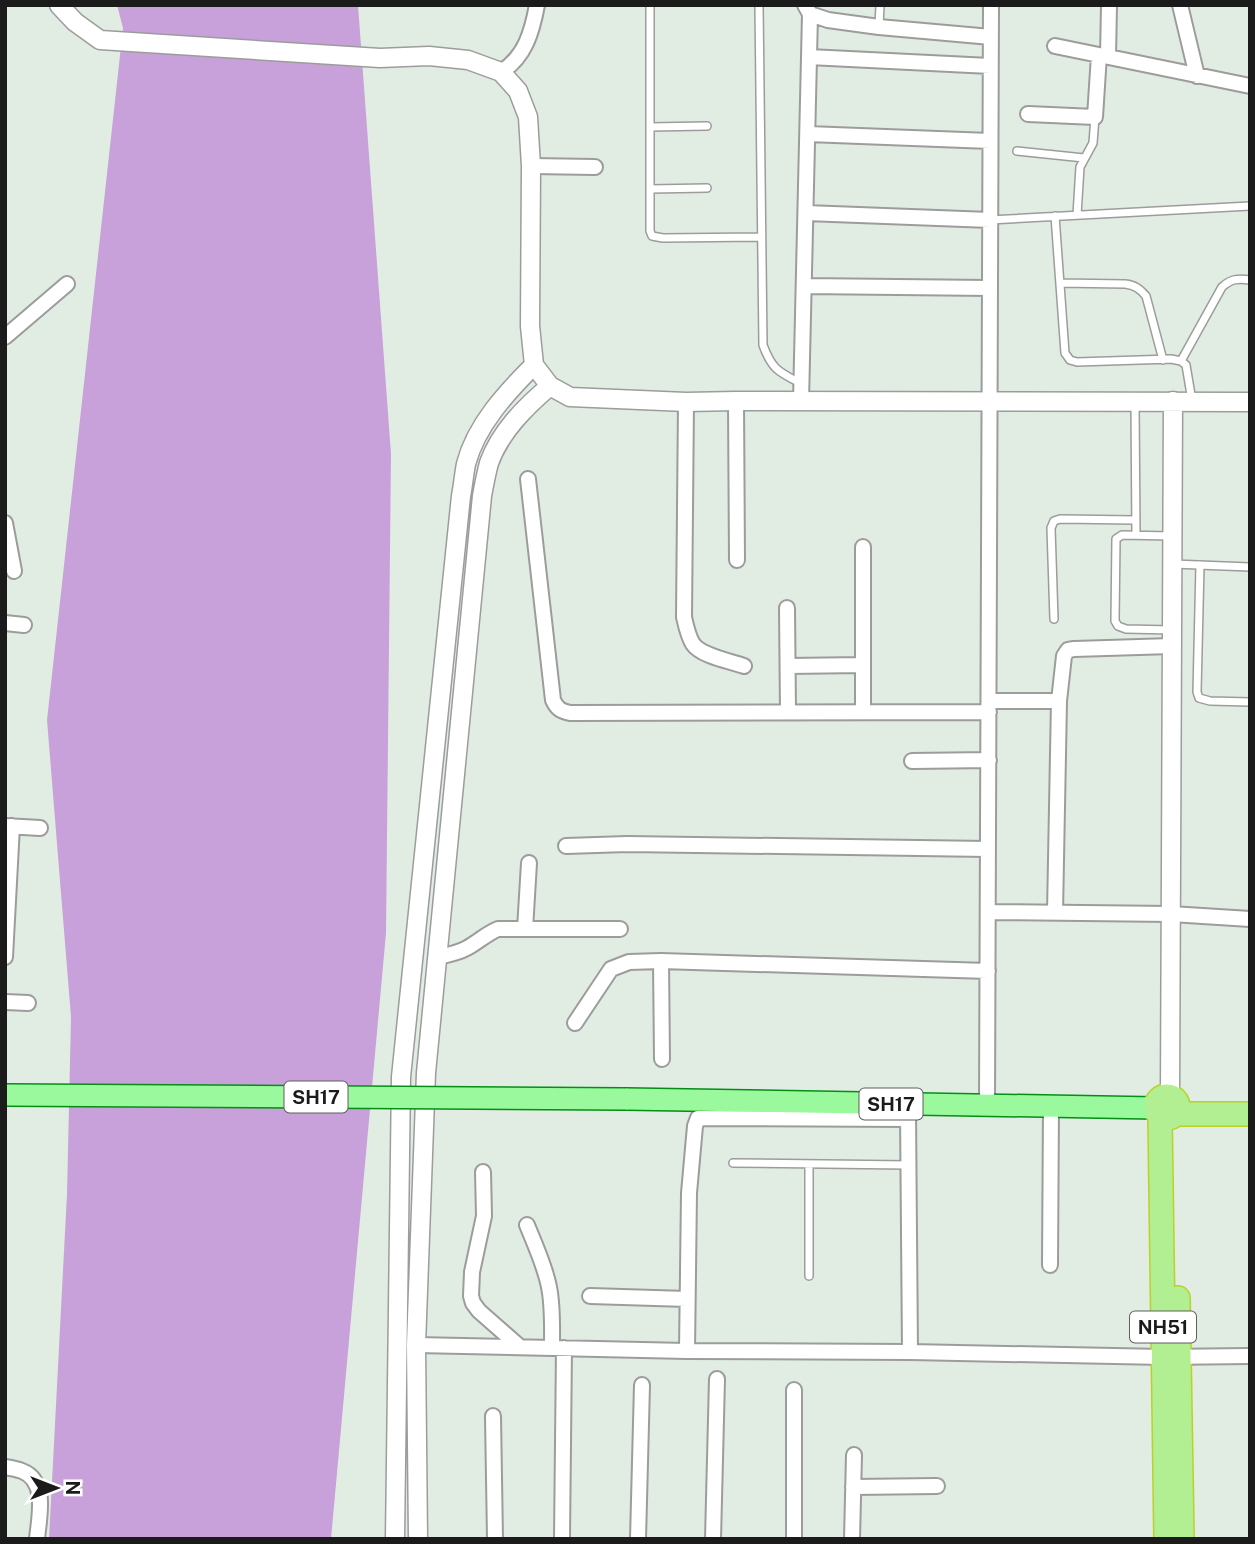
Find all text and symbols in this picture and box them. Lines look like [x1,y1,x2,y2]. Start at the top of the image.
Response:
road number: SH17 [284,1082,348,1112]
road number: SH17 [860,1088,922,1120]
road number: NH51 [1130,1312,1196,1343]
north arrow [21,1453,91,1523]
text: N [62,1481,84,1495]

